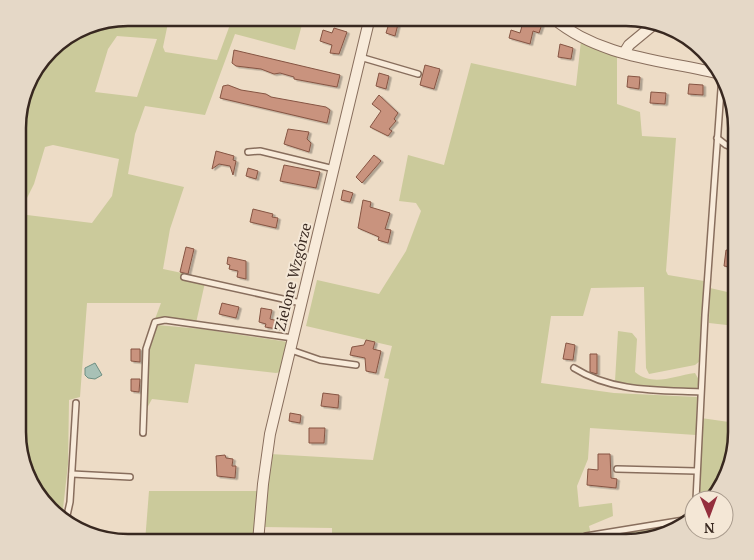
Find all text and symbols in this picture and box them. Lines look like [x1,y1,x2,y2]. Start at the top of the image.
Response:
street label: Zielone Wzgórze [269,221,315,333]
north arrow [684,490,734,540]
text: N [703,519,715,538]

